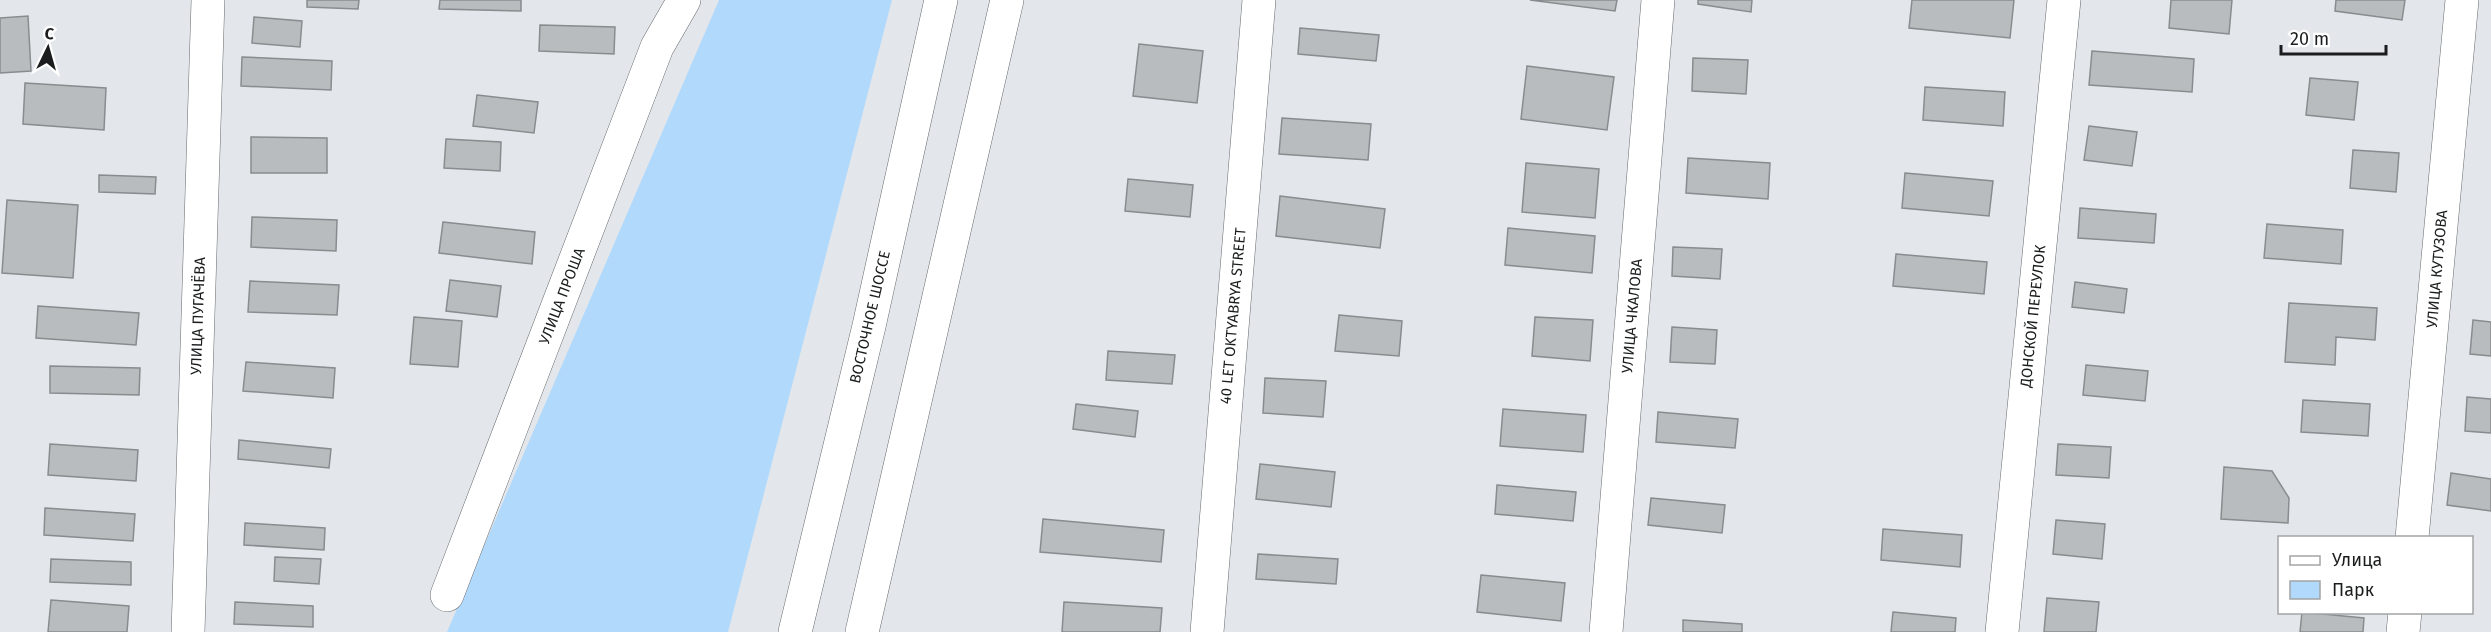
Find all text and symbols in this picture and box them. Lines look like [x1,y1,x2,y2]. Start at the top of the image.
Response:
north arrow [18,18,78,78]
scale bar [2281,18,2386,56]
text: С [44,24,55,43]
text: 20 m [2290,28,2329,50]
street label: УЛИЦА КУТУЗОВА [2423,209,2451,329]
street label: 40 LET OKTYABRYA STREET [1216,227,1250,405]
street label: ДОНСКОЙ ПЕРЕУЛОК [2016,244,2049,389]
street label: УЛИЦА ПРОША [535,245,589,347]
street label: ВОСТОЧНОЕ ШОССЕ [846,249,894,385]
street label: УЛИЦА ПУГАЧЁВА [187,256,209,375]
street label: УЛИЦА ЧКАЛОВА [1618,258,1646,374]
legend [2278,536,2473,614]
text: Улица [2332,549,2382,571]
text: Парк [2332,579,2375,601]

